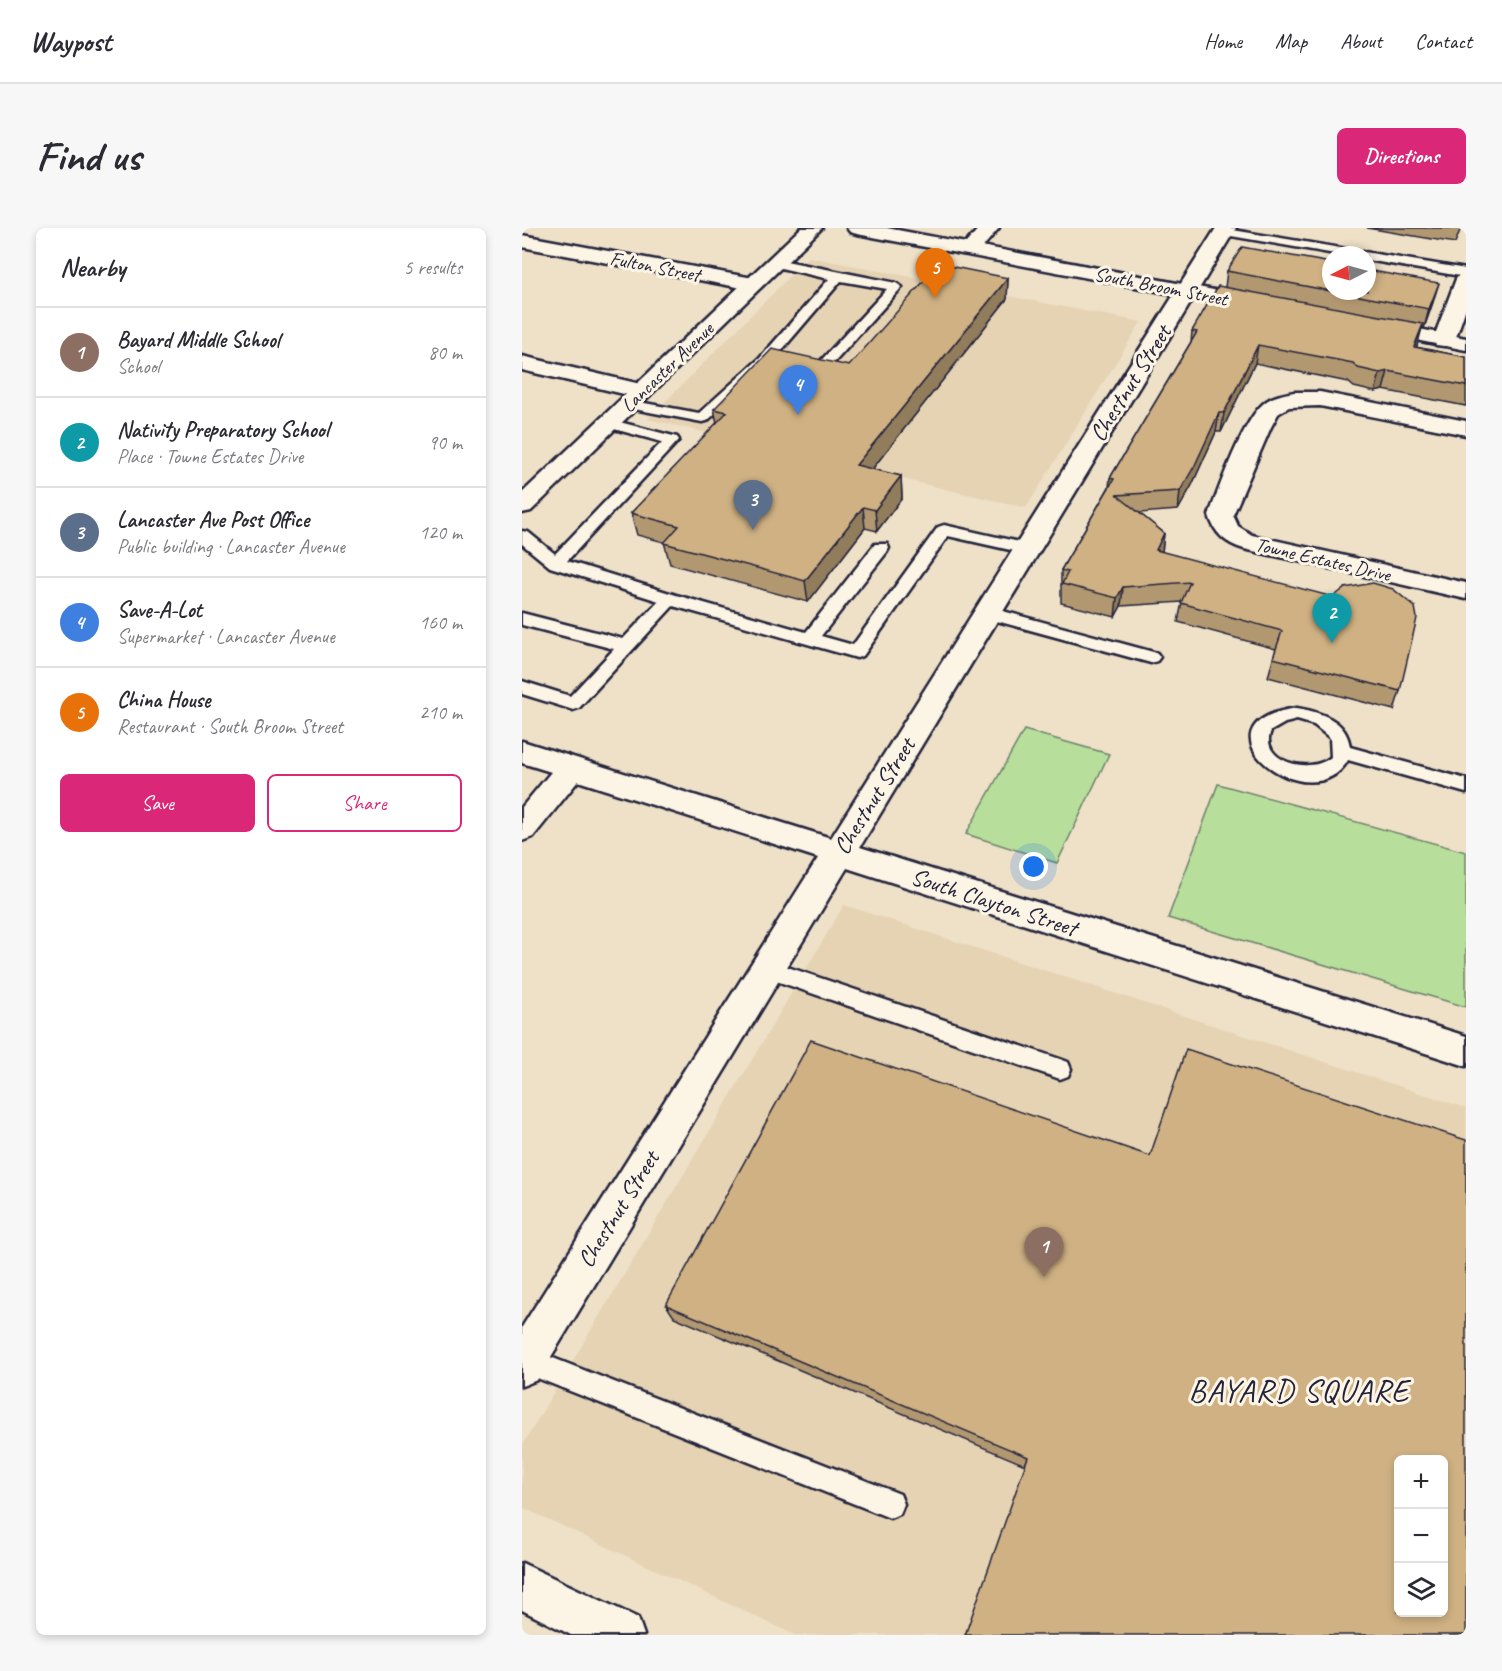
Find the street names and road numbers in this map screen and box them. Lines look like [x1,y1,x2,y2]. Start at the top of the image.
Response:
street label: Fulton Street [608,246,705,288]
street label: South Broom Street [1092,261,1232,312]
street label: Lancaster Avenue [616,316,720,418]
street label: Chestnut Street [1082,318,1179,447]
street label: Towne Estates Drive [1253,532,1394,587]
street label: Chestnut Street [826,731,923,860]
street label: South Clayton Street [907,861,1084,944]
street label: Chestnut Street [570,1144,667,1273]

